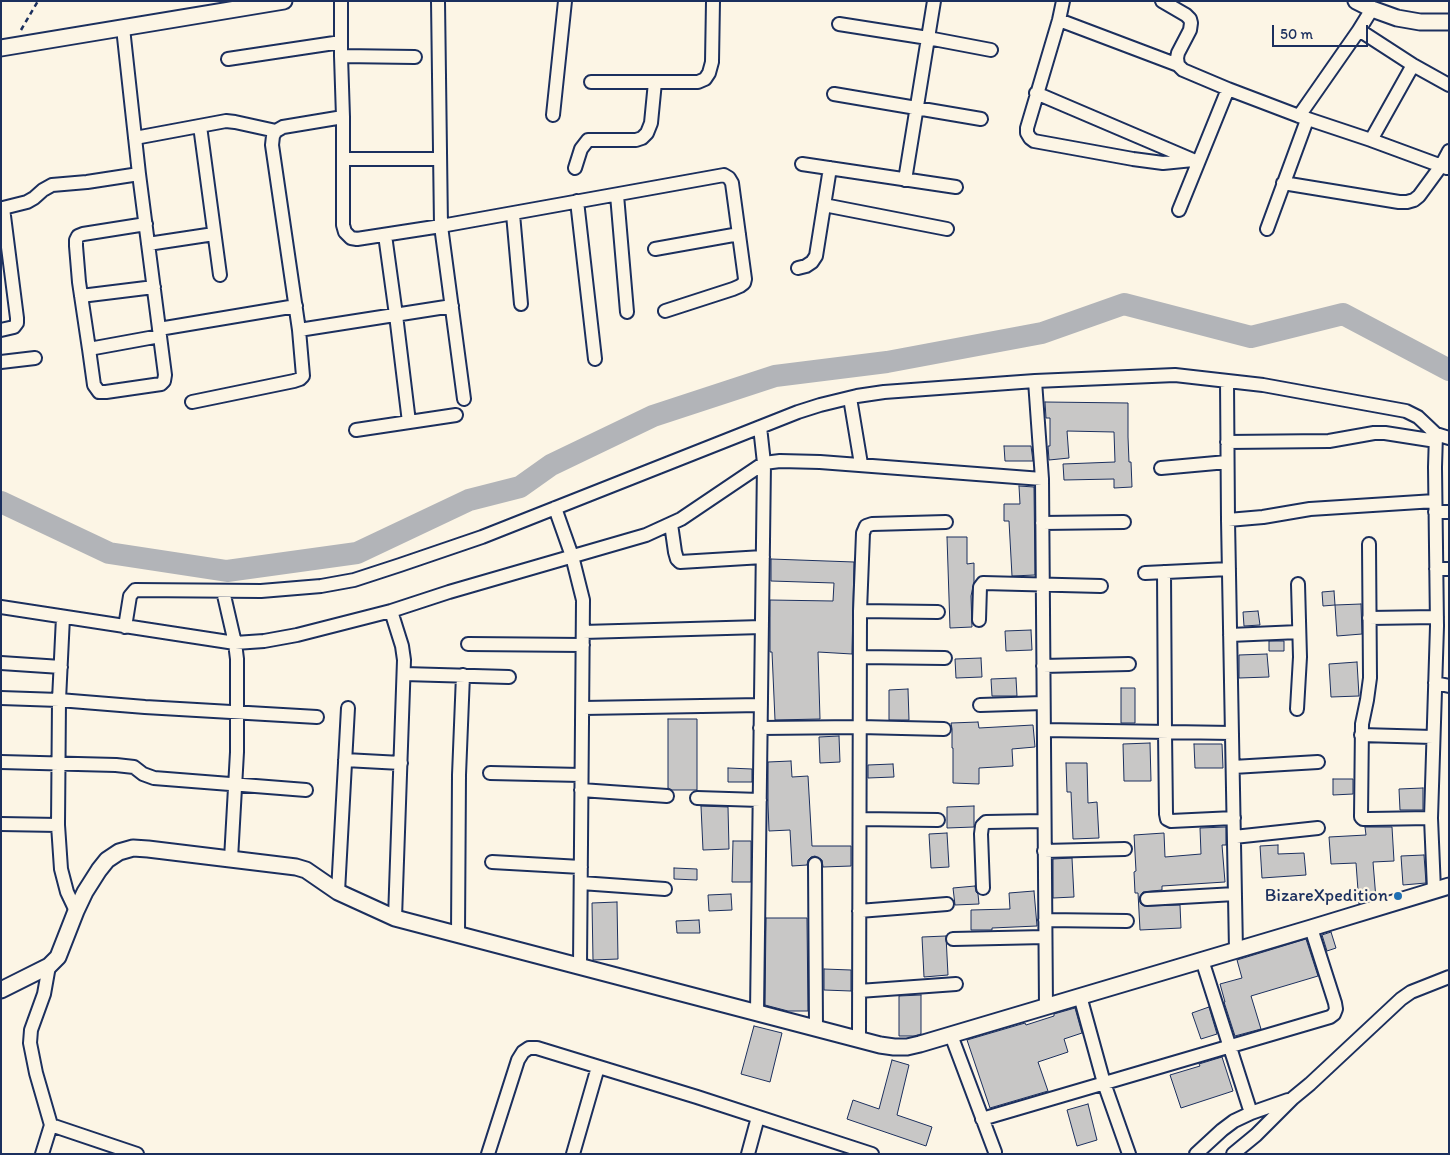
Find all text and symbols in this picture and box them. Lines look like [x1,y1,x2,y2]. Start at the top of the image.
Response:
scale bar [1275,15,1371,47]
text: 50 m [1280,25,1313,43]
place label: BizareXpedition [1265,885,1388,907]
marker: BizareXpedition [1392,890,1404,902]

